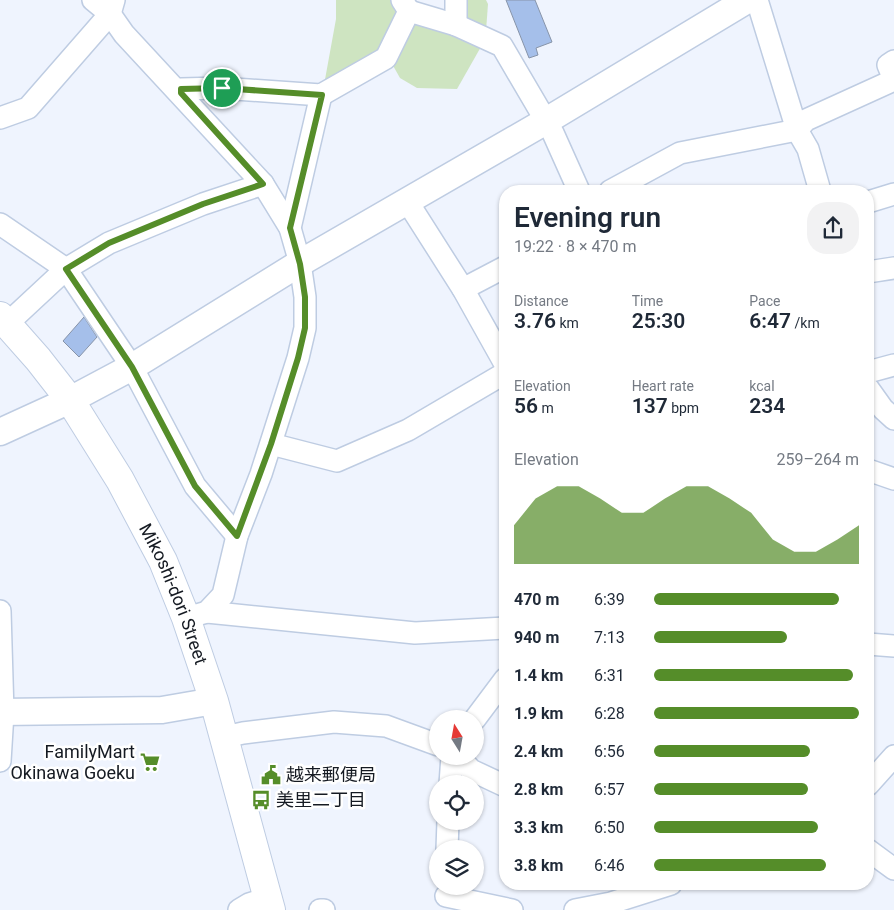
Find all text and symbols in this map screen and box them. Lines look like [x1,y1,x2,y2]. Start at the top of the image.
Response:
pin [201,67,243,109]
icon: arrive [208,74,236,102]
text: Evening run [514,201,661,234]
button: share [807,202,859,254]
text: 19:22 · 8 × 470 m [514,237,636,256]
text: Distance [514,293,569,309]
text: Time [632,293,663,309]
text: Pace [749,293,780,309]
text: 3.76 [514,309,556,333]
text: 25:30 [632,309,685,333]
text: 6:47 [749,309,791,333]
text: km [556,315,579,331]
text: /km [791,315,820,331]
text: Elevation [514,378,571,394]
text: Heart rate [632,378,694,394]
text: kcal [749,378,775,394]
text: 56 [514,394,538,418]
text: 137 [632,394,668,418]
text: 234 [749,394,785,418]
text: m [538,400,554,416]
text: bpm [668,400,699,416]
text: Elevation [514,450,579,469]
text: 259–264 m [777,450,859,469]
street label: Mikoshi-dori Street [135,520,212,667]
text: 470 m [514,590,559,609]
text: 6:39 [594,590,625,609]
text: 940 m [514,628,559,647]
text: 7:13 [594,628,625,647]
text: 1.4 km [514,666,563,685]
text: 6:31 [594,666,625,685]
text: 1.9 km [514,704,563,723]
text: 6:28 [594,704,625,723]
north arrow [429,710,484,765]
map controls [429,710,484,895]
place label: FamilyMart Okinawa Goeku [10,741,135,783]
text: 2.4 km [514,742,563,761]
text: 6:56 [594,742,625,761]
supermarket icon: FamilyMart Okinawa Goeku [139,751,161,773]
public building icon: 越来郵便局 [260,764,282,786]
place label: 越来郵便局 [286,764,376,785]
button: locate [429,775,484,830]
text: 2.8 km [514,780,563,799]
text: 6:57 [594,780,625,799]
bus stop icon: 美里二丁目 [250,789,272,811]
place label: 美里二丁目 [276,789,366,810]
text: 3.3 km [514,818,563,837]
text: 6:50 [594,818,625,837]
button: layers [429,840,484,895]
text: 3.8 km [514,856,563,875]
text: 6:46 [594,856,625,875]

